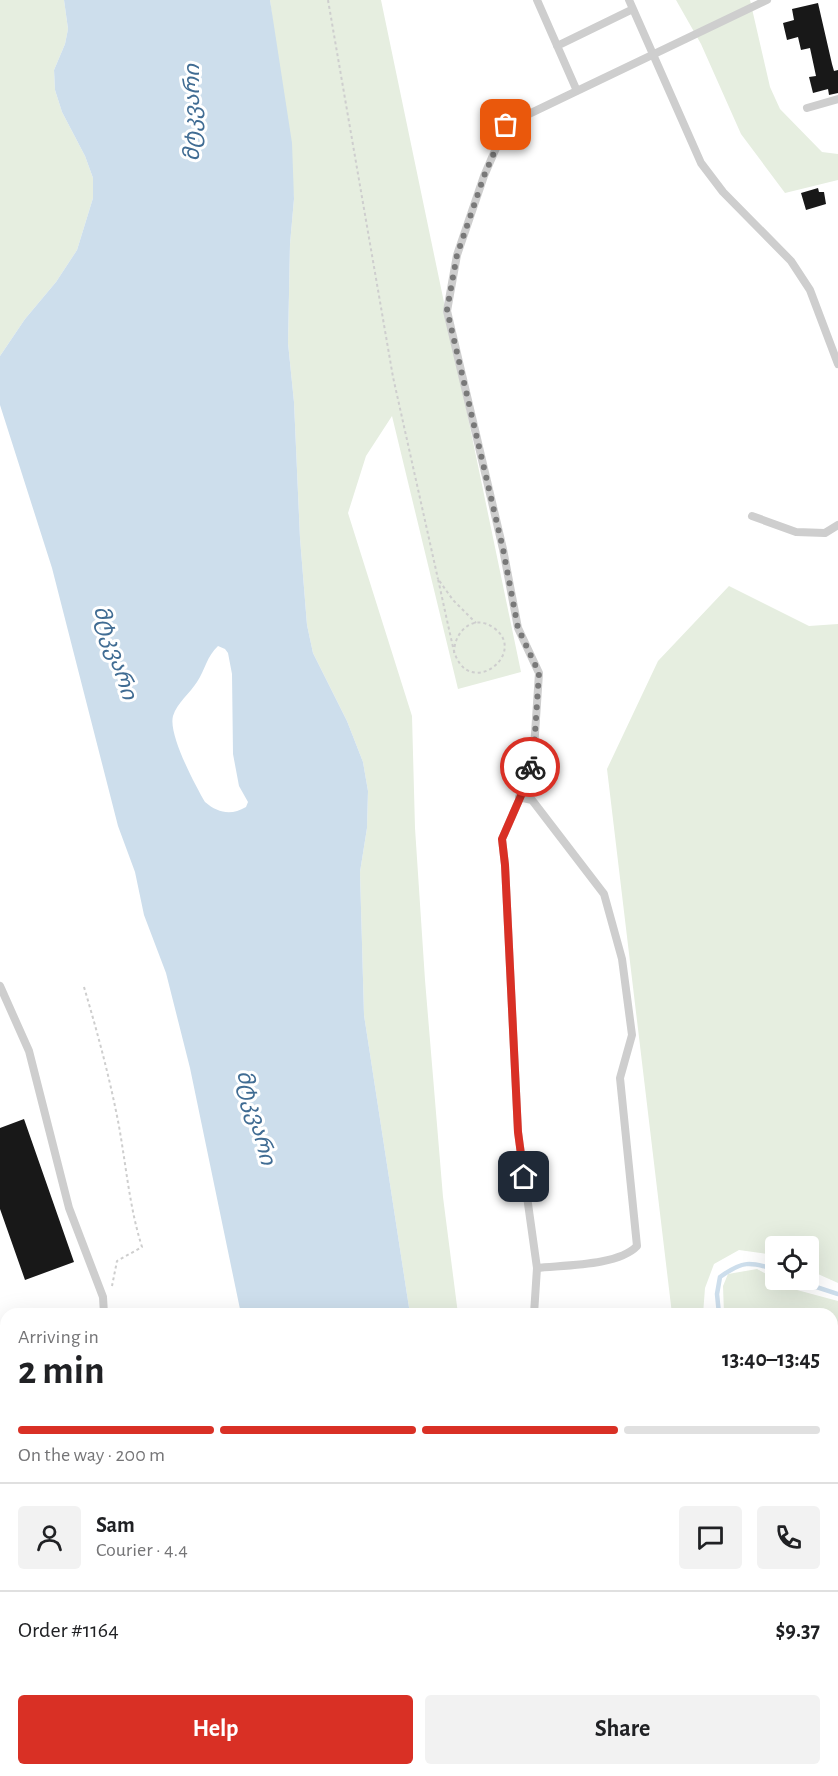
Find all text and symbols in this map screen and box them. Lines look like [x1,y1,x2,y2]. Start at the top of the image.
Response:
water label: მტკვარი [181,63,205,162]
pin [480,99,531,150]
icon: bag [489,108,522,141]
water label: მტკვარი [88,603,141,704]
courier [500,737,560,797]
icon: bike [514,751,547,784]
water label: მტკვარი [231,1067,280,1169]
pin [498,1151,549,1202]
icon: home [507,1160,540,1193]
map controls [765,1236,819,1290]
button: locate [765,1236,819,1290]
text: Arriving in [18,1327,99,1347]
text: 13:40–13:45 [722,1348,820,1370]
text: 2 min [18,1352,105,1391]
text: On the way · 200 m [18,1445,165,1465]
button: person [18,1506,81,1569]
button: chat [679,1506,742,1569]
button: phone [757,1506,820,1569]
text: Sam [96,1514,135,1536]
text: Courier · 4.4 [96,1540,188,1560]
text: Order #1164 [18,1619,119,1641]
text: $9.37 [775,1619,820,1641]
button: Help [18,1695,413,1764]
button: Share [425,1695,820,1764]

